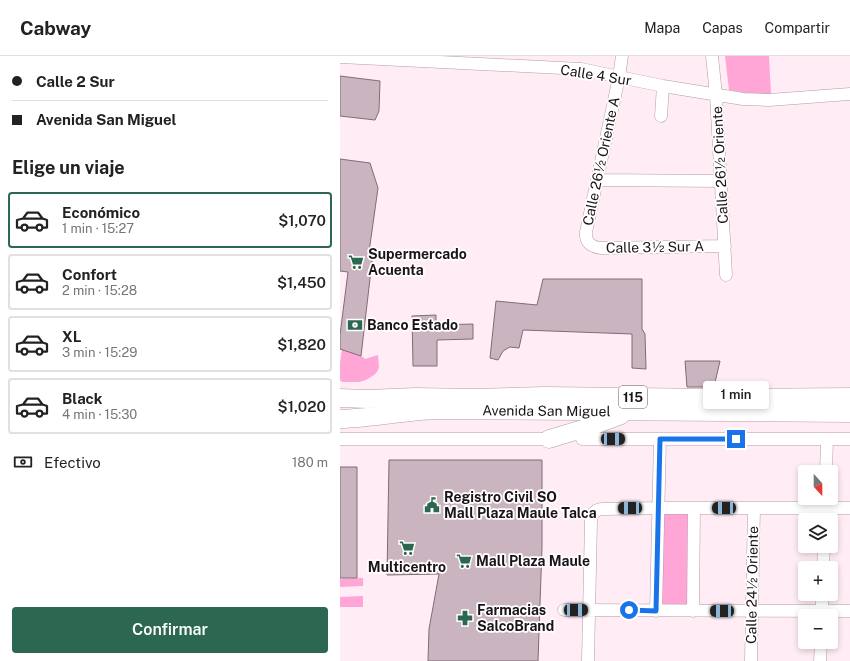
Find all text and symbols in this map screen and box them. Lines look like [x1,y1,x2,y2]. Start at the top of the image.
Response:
text: Cabway [20,17,91,39]
text: Mapa [644,20,680,36]
text: Capas [702,20,743,36]
text: Compartir [765,20,830,36]
street label: Calle 4 Sur [559,61,633,89]
text: Calle 2 Sur [36,73,115,90]
street label: Calle 26½ Oriente A [580,95,622,227]
street label: Calle 26½ Oriente [709,106,731,224]
text: Avenida San Miguel [36,111,177,128]
text: Elige un viaje [12,157,125,178]
icon: car [14,202,50,238]
text: Económico [62,204,140,221]
text: $1,070 [278,212,326,229]
text: 1 min · 15:27 [62,221,134,236]
street label: Calle 3½ Sur A [606,238,704,256]
place label: Supermercado Acuenta [368,246,467,278]
supermarket icon: Supermercado Acuenta [347,253,365,271]
icon: car [14,264,50,300]
text: Confort [62,266,117,283]
text: $1,450 [277,274,326,291]
text: 2 min · 15:28 [62,283,137,298]
bank icon: Banco Estado [346,316,364,334]
place label: Banco Estado [367,317,458,333]
icon: car [14,326,50,362]
text: XL [62,328,81,345]
text: $1,820 [277,336,326,353]
text: 3 min · 15:29 [62,345,137,360]
callout: 1 min [703,381,769,409]
road number: 115 [619,386,647,408]
text: 1 min [721,387,751,402]
icon: car [14,388,50,424]
text: Black [62,390,102,407]
text: $1,020 [278,398,326,415]
street label: Avenida San Miguel [482,402,611,419]
text: 4 min · 15:30 [62,407,137,422]
route end [727,430,745,448]
car [601,433,625,445]
icon: cash [12,451,34,473]
text: Efectivo [44,454,101,471]
text: 180 m [292,455,328,470]
north arrow [798,465,838,505]
map controls [798,465,838,649]
place label: Registro Civil SO Mall Plaza Maule Talca [444,489,597,521]
public building icon: Registro Civil SO Mall Plaza Maule Talca [423,496,441,514]
car [618,502,642,514]
car [712,502,736,514]
button: layers [798,513,838,553]
street label: Calle 24½ Oriente [743,526,761,644]
supermarket icon: Multicentro [398,539,416,557]
supermarket icon: Mall Plaza Maule [455,552,473,570]
place label: Mall Plaza Maule [476,553,590,569]
place label: Multicentro [368,559,446,575]
button: + [798,561,838,601]
route start [620,601,638,619]
place label: Farmacias SalcoBrand [477,602,554,634]
car [564,604,588,616]
car [710,605,734,617]
button: Confirmar [12,607,328,653]
pharmacy icon: Farmacias SalcoBrand [456,609,474,627]
button: − [798,609,838,649]

